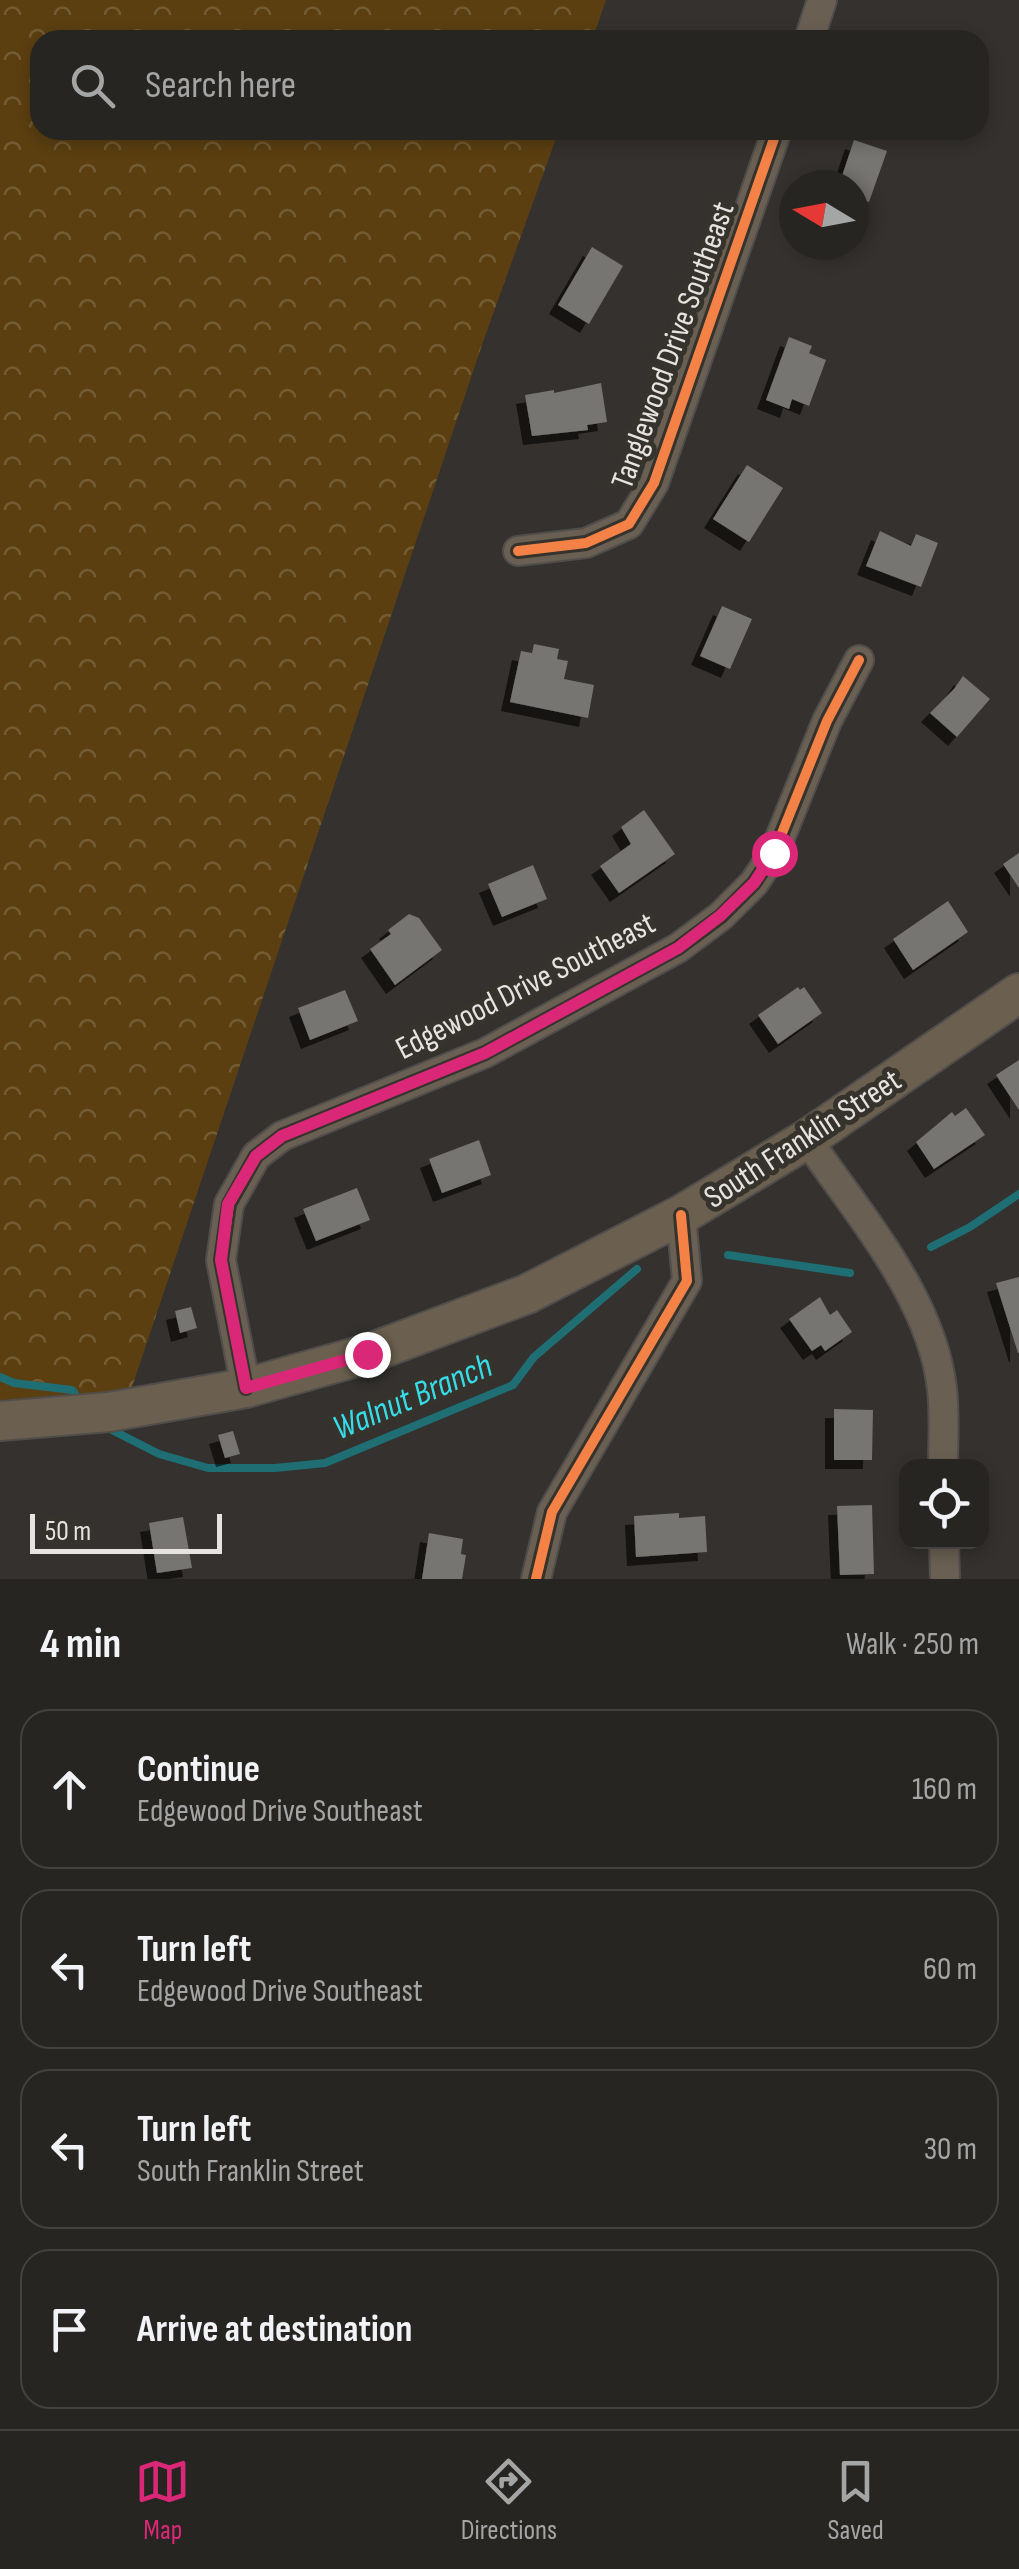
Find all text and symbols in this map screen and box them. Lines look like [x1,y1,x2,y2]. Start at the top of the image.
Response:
search box [30,30,989,140]
icon: search [65,58,120,113]
text: Search here [145,63,296,108]
north arrow [779,170,869,260]
street label: Tanglewood Drive Southeast [603,197,743,494]
route start [752,831,798,877]
street label: Edgewood Drive Southeast [390,904,662,1069]
street label: South Franklin Street [697,1061,909,1217]
route end [345,1332,391,1378]
water label: Walnut Branch [326,1345,499,1450]
map controls [899,1459,989,1549]
button: locate [899,1459,989,1549]
scale bar [30,1509,222,1553]
text: 50 m [45,1515,91,1548]
text: 4 min [40,1619,121,1670]
text: Walk · 250 m [846,1625,979,1664]
text: Continue [137,1747,260,1792]
icon: ahead [42,1762,97,1817]
text: 160 m [912,1770,977,1809]
text: Edgewood Drive Southeast [137,1792,423,1831]
text: Turn left [137,1927,251,1972]
icon: left [42,1942,97,1997]
text: 60 m [923,1950,977,1989]
text: Edgewood Drive Southeast [137,1972,423,2011]
text: Turn left [137,2107,251,2152]
icon: left [42,2122,97,2177]
text: 30 m [924,2130,977,2169]
text: South Franklin Street [137,2152,364,2191]
icon: arrive [42,2302,97,2357]
text: Arrive at destination [137,2307,412,2352]
tab: Map [135,2454,190,2547]
tab: Directions [461,2454,557,2547]
tab: Saved [828,2454,884,2547]

